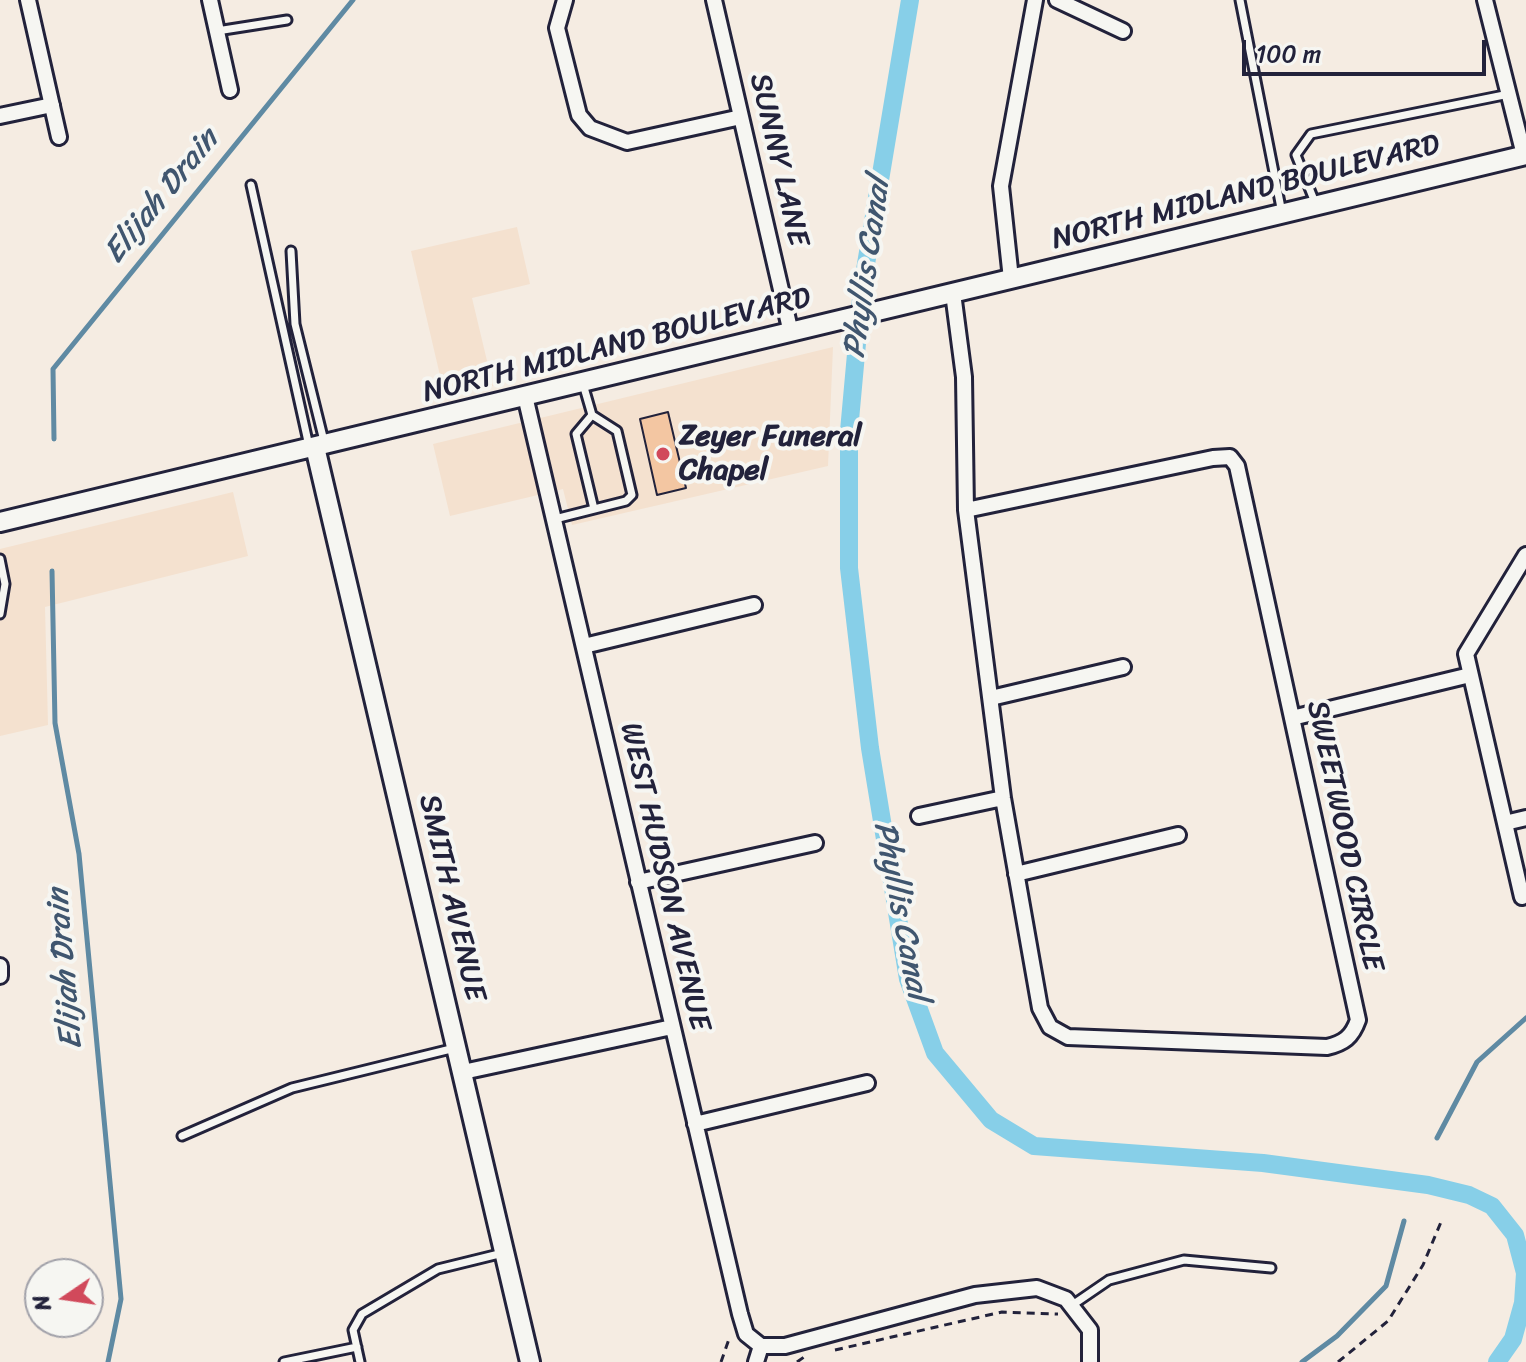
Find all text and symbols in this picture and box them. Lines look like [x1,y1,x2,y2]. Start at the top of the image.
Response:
scale bar [1246,24,1490,74]
text: 100 m [1256,33,1321,75]
street label: SUNNY LANE [741,70,815,250]
water label: Elijah Drain [96,122,228,272]
street label: NORTH MIDLAND BOULEVARD [1048,127,1444,259]
water label: Phyllis Canal [836,176,900,360]
street label: NORTH MIDLAND BOULEVARD [419,280,815,412]
place label: Zeyer Funeral Chapel [679,419,862,490]
marker: Zeyer Funeral Chapel [654,445,672,463]
street label: SWEETWOOD CIRCLE [1298,697,1390,975]
street label: WEST HUDSON AVENUE [611,719,717,1035]
street label: SMITH AVENUE [410,791,492,1005]
water label: Phyllis Canal [864,818,936,1004]
water label: Elijah Drain [40,887,92,1051]
north arrow [24,1258,104,1338]
text: N [21,1291,63,1315]

